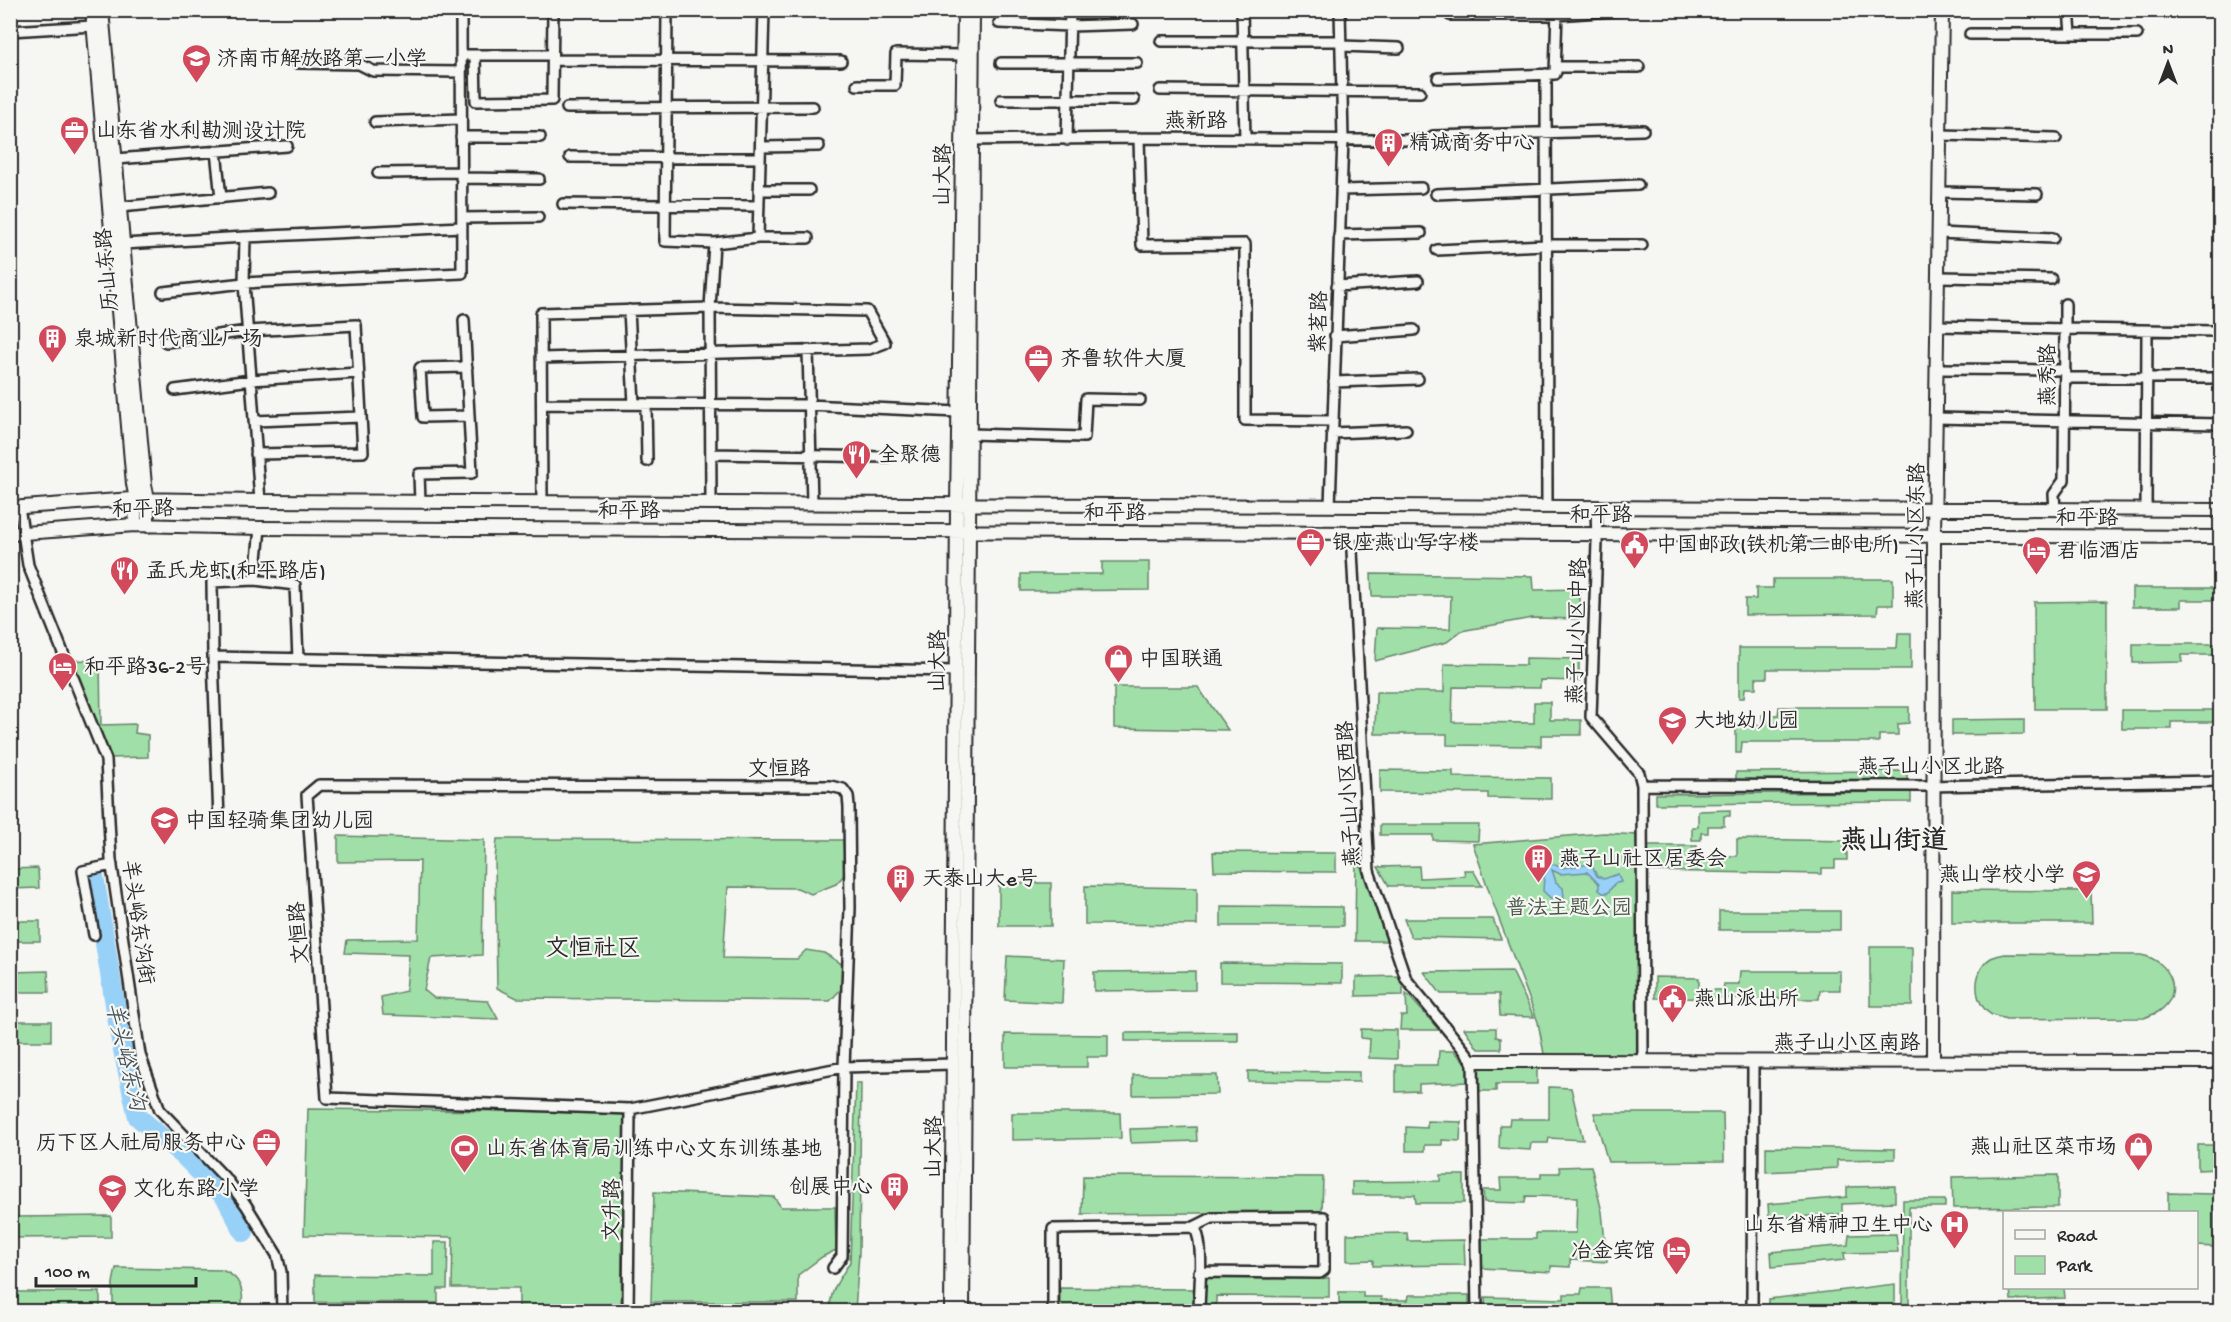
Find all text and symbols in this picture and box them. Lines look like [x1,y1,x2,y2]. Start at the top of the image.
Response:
north arrow [2138,33,2198,93]
school or university icon: 济南市解放路第一小学 [180,42,212,84]
text: N [2163,42,2174,61]
place label: 济南市解放路第一小学 [217,47,427,74]
street label: 燕新路 [1165,109,1228,136]
office icon: 山东省水利勘测设计院 [59,114,91,156]
place label: 山东省水利勘测设计院 [96,119,306,146]
building icon: 精诚商务中心 [1372,126,1404,168]
place label: 精诚商务中心 [1409,131,1535,158]
street label: 山大路 [930,143,959,207]
street label: 历山东路 [91,227,126,313]
street label: 紫茗路 [1306,290,1335,354]
building icon: 泉城新时代商业广场 [37,322,69,364]
place label: 泉城新时代商业广场 [74,327,263,354]
office icon: 齐鲁软件大厦 [1023,342,1055,384]
street label: 燕秀路 [2036,344,2063,407]
place label: 齐鲁软件大厦 [1060,347,1186,374]
restaurant icon: 全聚德 [841,438,873,480]
place label: 全聚德 [878,443,941,470]
street label: 燕子山小区东路 [1903,462,1932,610]
street label: 和平路 [111,496,175,525]
street label: 和平路 [598,499,661,526]
street label: 和平路 [1084,501,1147,528]
street label: 和平路 [1570,503,1633,530]
street label: 和平路 [2056,506,2119,533]
office icon: 银座燕山写字楼 [1295,526,1327,568]
public building icon: 中国邮政(铁机第二邮电所) [1619,528,1651,570]
place label: 银座燕山写字楼 [1332,531,1479,558]
place label: 中国邮政(铁机第二邮电所) [1656,533,1899,560]
hotel icon: 君临酒店 [2020,534,2052,576]
place label: 君临酒店 [2057,539,2141,566]
restaurant icon: 孟氏龙虾(和平路店) [109,554,141,596]
street label: 燕子山小区中路 [1562,557,1595,705]
place label: 孟氏龙虾(和平路店) [146,559,326,586]
street label: 山大路 [926,630,953,693]
shop icon: 中国联通 [1102,642,1134,684]
place label: 中国联通 [1139,647,1223,674]
hotel icon: 和平路36-2号 [47,650,79,692]
place label: 和平路36-2号 [84,655,206,682]
school or university icon: 大地幼儿园 [1657,704,1689,746]
place label: 大地幼儿园 [1694,710,1799,736]
street label: 燕子山小区西路 [1333,720,1368,868]
street label: 燕子山小区北路 [1858,755,2005,782]
street label: 文恒路 [748,757,811,784]
school or university icon: 中国轻骑集团幼儿园 [148,804,180,846]
place label: 中国轻骑集团幼儿园 [185,809,374,836]
district label: 燕山街道 [1840,826,1948,859]
building icon: 燕子山社区居委会 [1522,842,1554,884]
place label: 燕子山社区居委会 [1559,847,1727,874]
street label: 羊头峪东沟街 [114,858,159,987]
school or university icon: 燕山学校小学 [2070,858,2102,900]
building icon: 天泰山大e号 [885,862,917,904]
place label: 燕山学校小学 [1939,863,2065,890]
place label: 天泰山大e号 [922,867,1038,894]
park label: 普法主题公园 [1506,896,1632,923]
street label: 文恒路 [285,900,316,965]
district label: 文恒社区 [545,935,641,965]
public building icon: 燕山派出所 [1657,982,1689,1024]
place label: 燕山派出所 [1694,987,1799,1014]
water label: 羊头峪东沟 [98,1000,151,1115]
street label: 燕子山小区南路 [1774,1031,1921,1058]
street label: 山大路 [922,1116,949,1179]
office icon: 历下区人社局服务中心 [251,1126,283,1168]
shop icon: 燕山社区菜市场 [2122,1130,2154,1172]
place label: 历下区人社局服务中心 [36,1131,246,1158]
sports icon: 山东省体育局训练中心文东训练基地 [449,1132,481,1174]
place label: 燕山社区菜市场 [1970,1135,2117,1162]
place label: 山东省体育局训练中心文东训练基地 [486,1137,822,1164]
building icon: 创展中心 [878,1170,910,1212]
school or university icon: 文化东路小学 [96,1172,128,1214]
place label: 创展中心 [789,1175,873,1202]
place label: 文化东路小学 [133,1177,259,1204]
street label: 文升路 [599,1178,628,1242]
hospital icon: 山东省精神卫生中心 [1938,1208,1970,1250]
legend [2003,1211,2198,1289]
place label: 山东省精神卫生中心 [1744,1213,1933,1240]
text: Road [2057,1227,2098,1248]
hotel icon: 冶金宾馆 [1660,1234,1692,1276]
place label: 冶金宾馆 [1571,1239,1655,1266]
scale bar [36,1250,196,1288]
text: Park [2056,1257,2093,1278]
text: 100 m [44,1263,90,1284]

